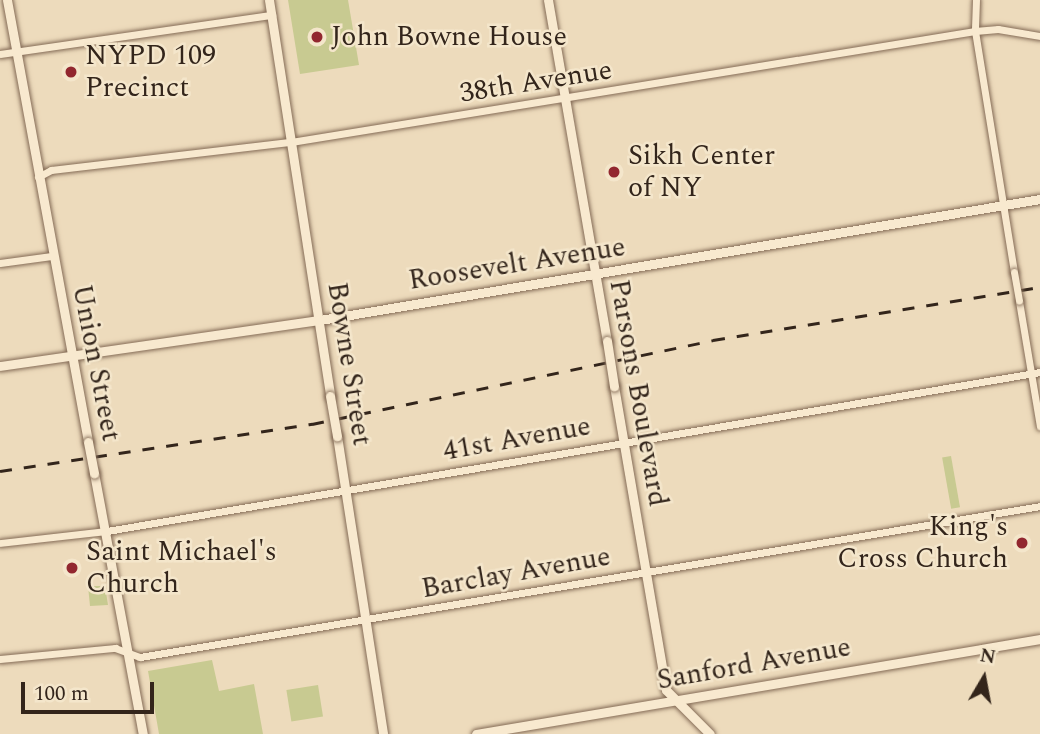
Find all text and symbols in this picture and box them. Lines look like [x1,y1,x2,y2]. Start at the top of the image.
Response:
place label: John Bowne House [331,20,567,54]
marker: John Bowne House [309,29,325,45]
place label: NYPD 109 Precinct [85,39,216,105]
street label: 38th Avenue [457,53,615,111]
marker: NYPD 109 Precinct [63,64,79,80]
place label: Sikh Center of NY [628,139,775,205]
marker: Sikh Center of NY [606,164,622,180]
street label: Roosevelt Avenue [406,230,628,298]
street label: Parsons Boulevard [601,277,675,509]
street label: Bowne Street [319,280,379,448]
street label: Union Street [64,282,128,444]
street label: 41st Avenue [441,410,593,468]
place label: King's Cross Church [837,510,1008,576]
place label: Saint Michael's Church [86,535,277,601]
marker: King's Cross Church [1014,535,1030,551]
street label: Barclay Avenue [419,540,613,606]
marker: Saint Michael's Church [64,560,80,576]
street label: Sanford Avenue [654,630,854,698]
text: N [978,641,998,672]
north arrow [949,643,1019,713]
scale bar [24,668,158,712]
text: 100 m [34,678,89,710]

